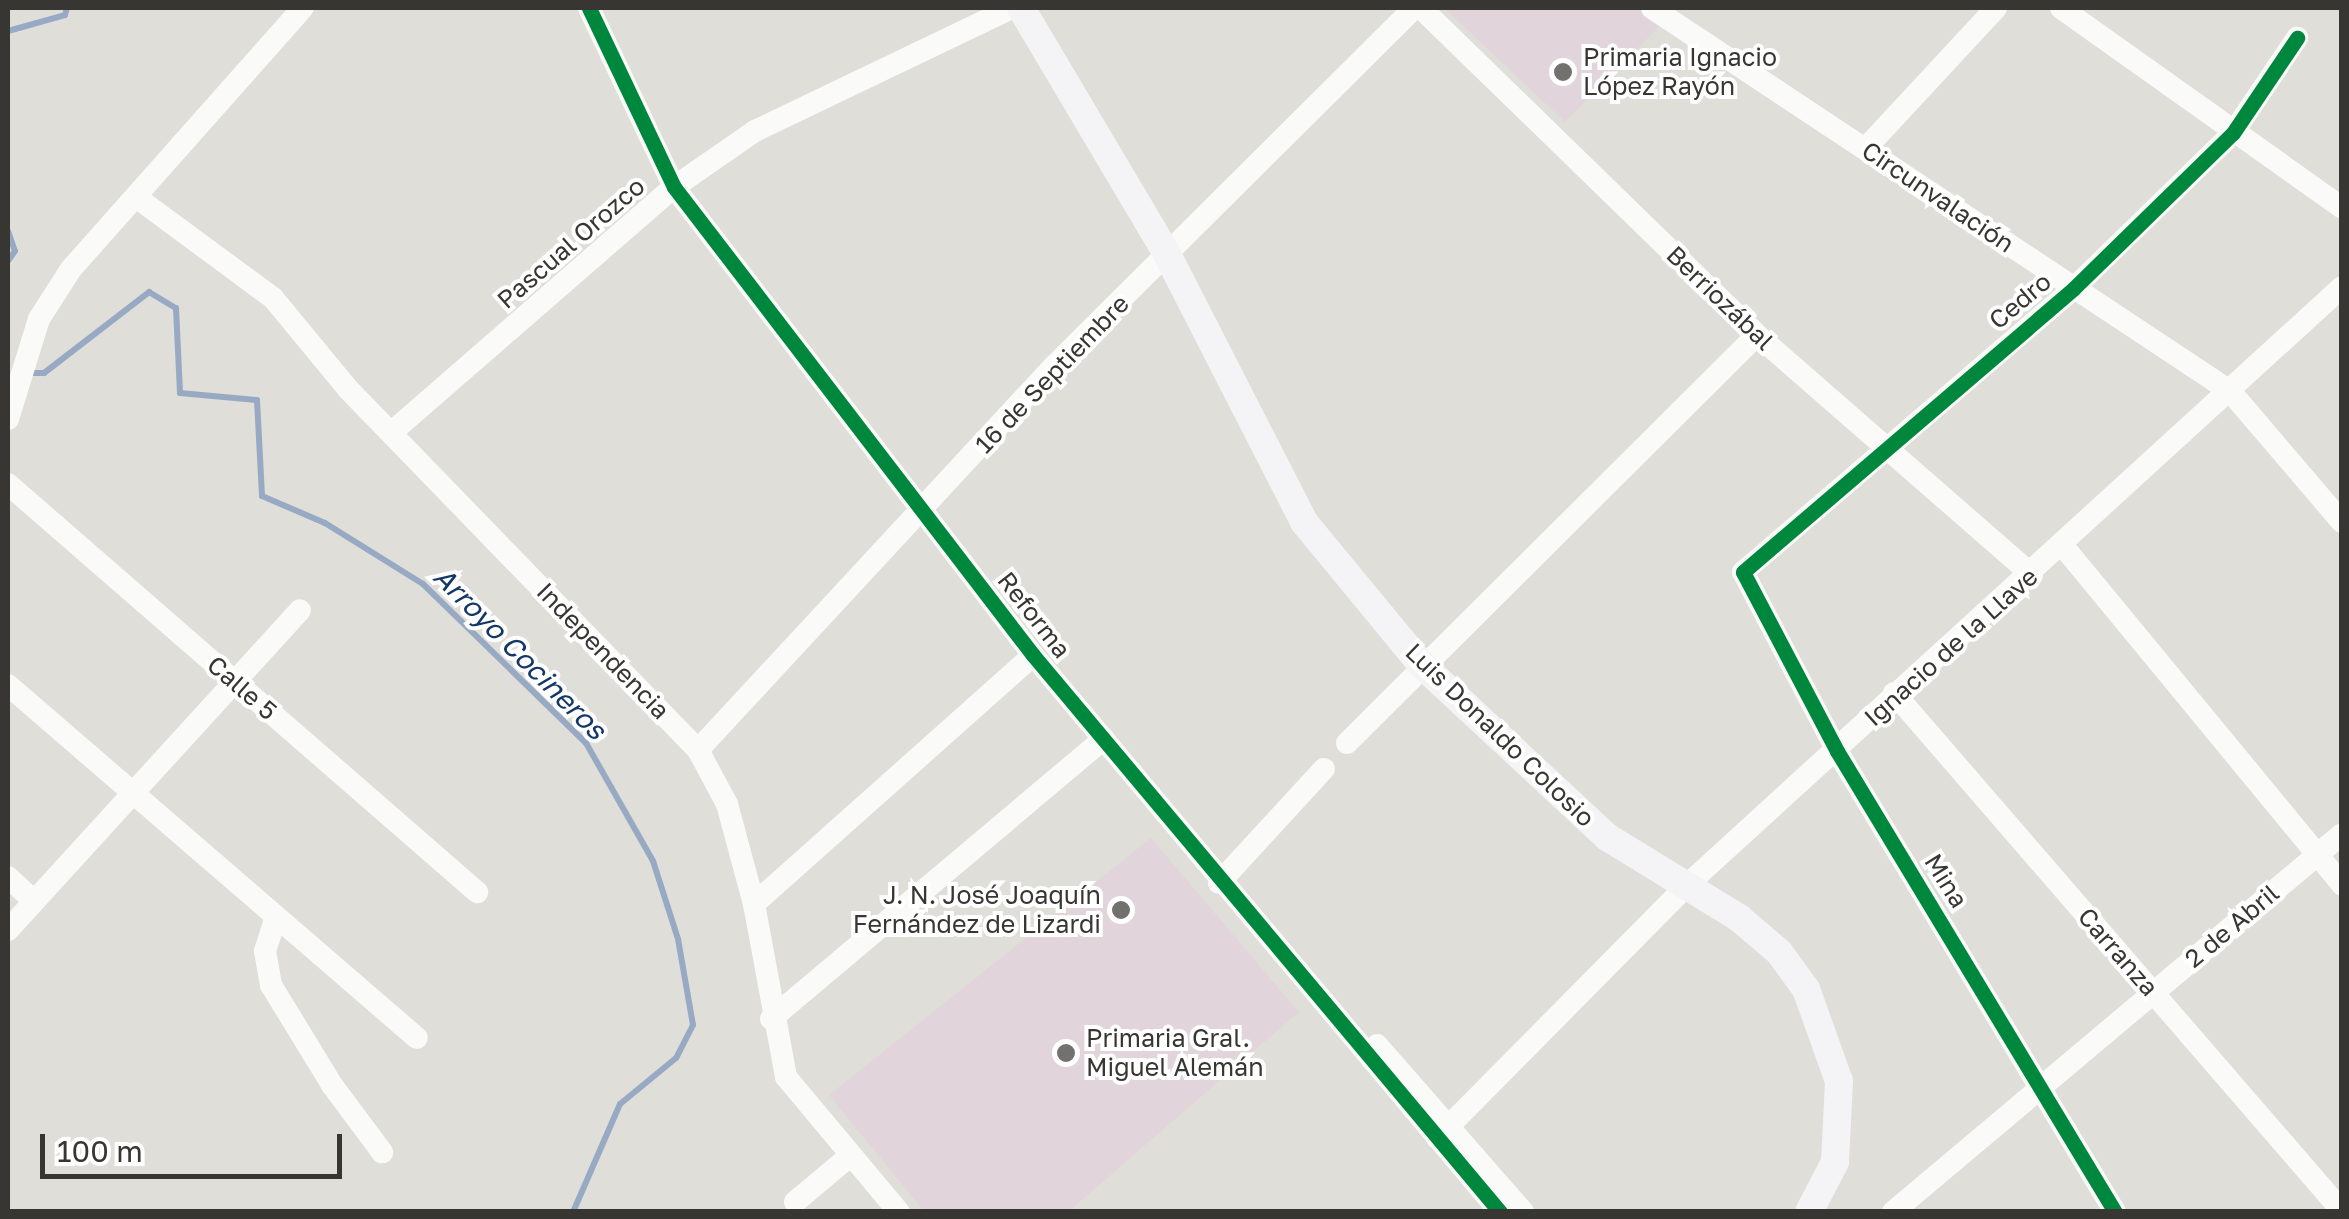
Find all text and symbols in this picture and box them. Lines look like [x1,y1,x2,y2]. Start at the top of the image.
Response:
place label: Primaria Ignacio López Rayón [1583,43,1777,102]
marker: Primaria Ignacio López Rayón [1552,61,1574,83]
street label: Circunvalación [1856,135,2020,259]
street label: Pascual Orozco [491,171,651,315]
street label: Berriozábal [1660,240,1780,356]
street label: Cedro [1983,267,2057,335]
street label: 16 de Septiembre [969,289,1135,459]
water label: Arroyo Cocineros [427,560,613,746]
street label: Ignacio de la Llave [1858,561,2044,733]
street label: Reforma [991,566,1077,664]
street label: Independencia [530,577,676,725]
street label: Luis Donaldo Colosio [1399,637,1601,833]
street label: Calle 5 [201,650,283,726]
street label: Mina [1918,849,1974,913]
street label: 2 de Abril [2179,878,2285,974]
place label: J. N. José Joaquín Fernández de Lizardi [853,881,1101,940]
marker: J. N. José Joaquín Fernández de Lizardi [1110,899,1132,921]
street label: Carranza [2072,902,2164,1002]
place label: Primaria Gral. Miguel Alemán [1086,1024,1264,1083]
marker: Primaria Gral. Miguel Alemán [1055,1042,1077,1064]
scale bar [45,1114,348,1176]
text: 100 m [57,1133,143,1169]

